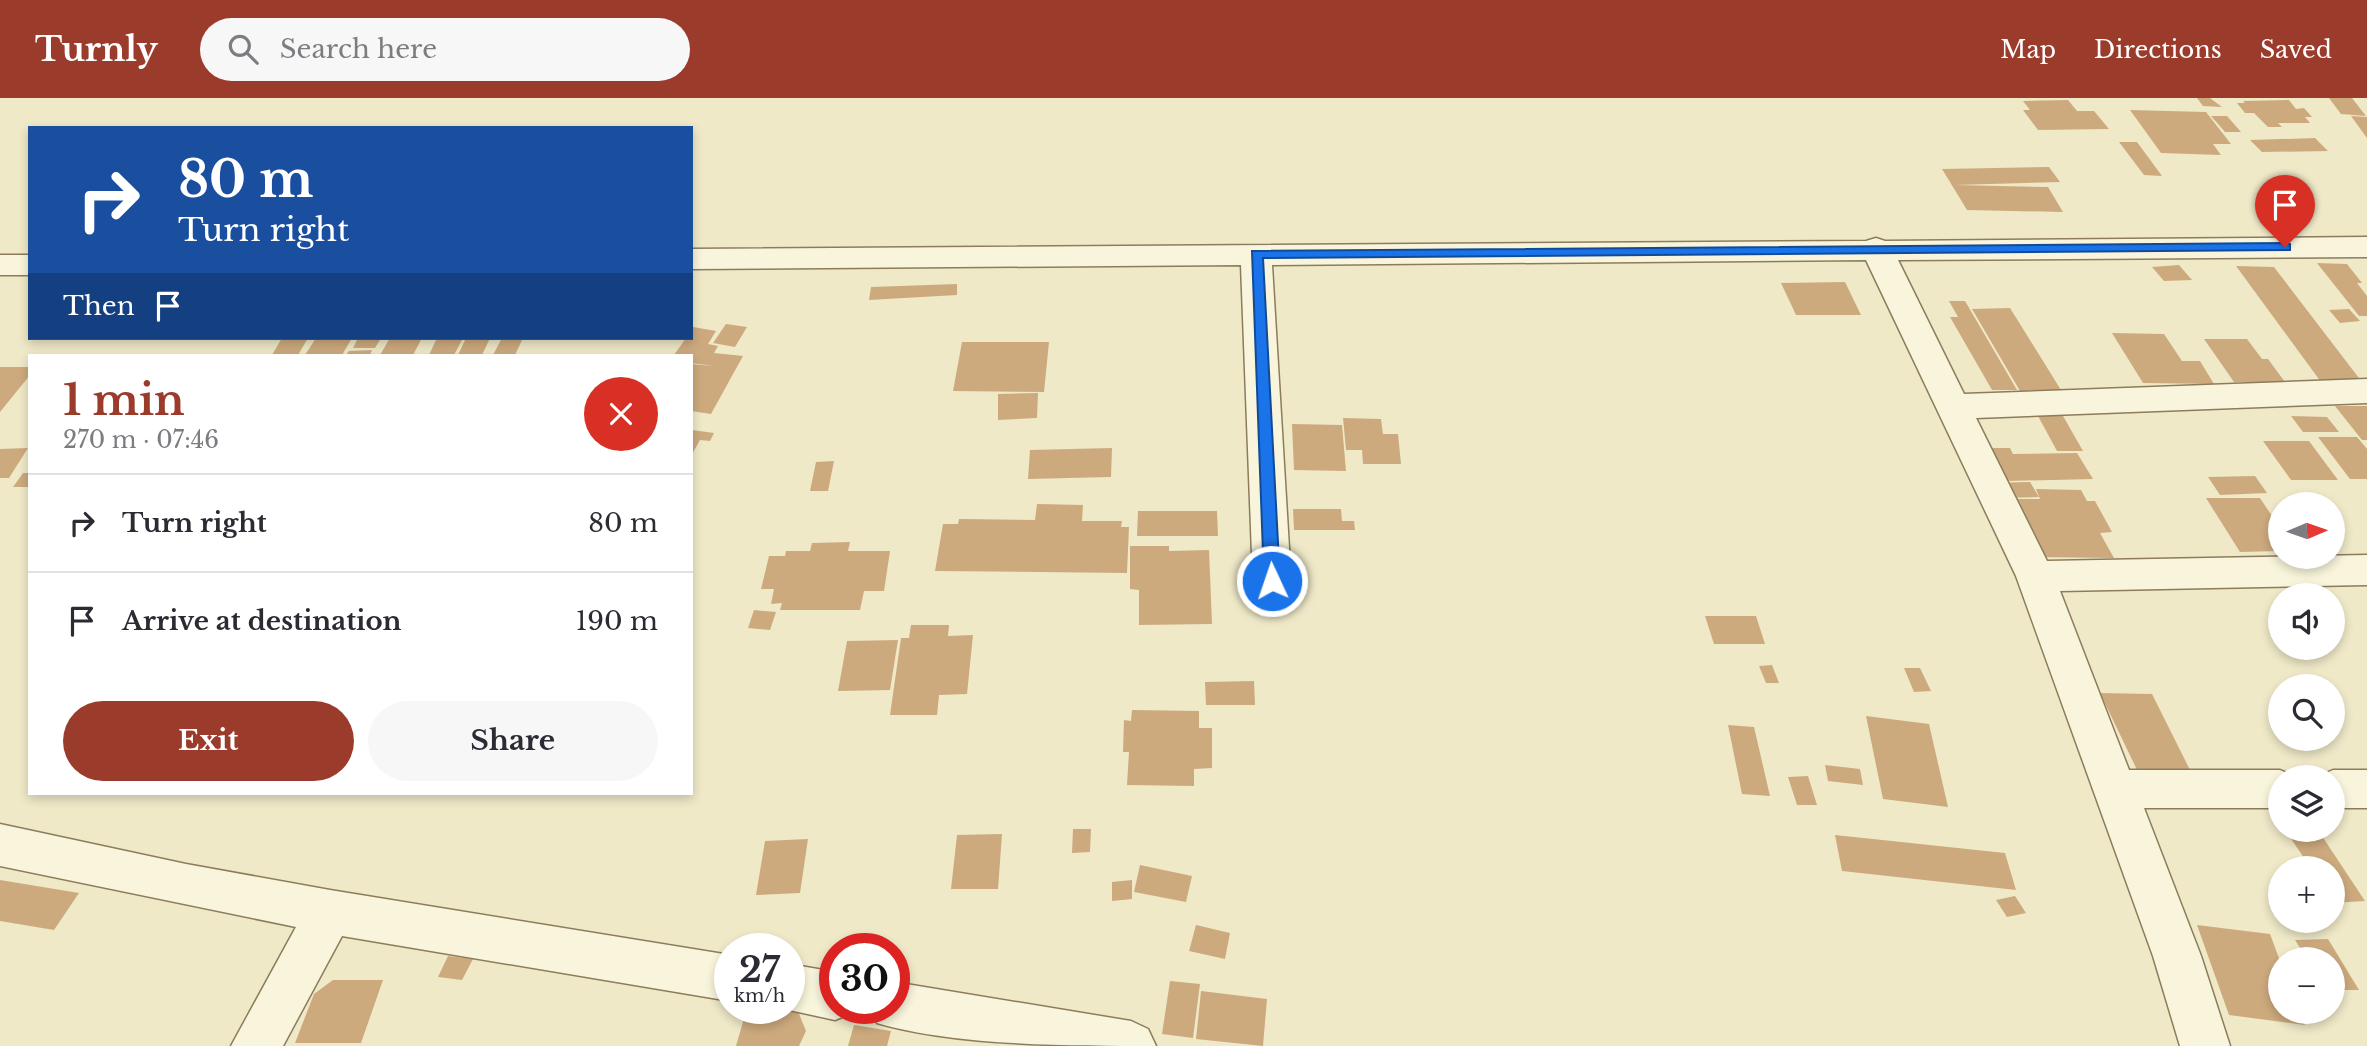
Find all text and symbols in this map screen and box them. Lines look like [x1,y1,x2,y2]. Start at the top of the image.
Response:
search box [200,18,690,81]
text: Turnly [35,29,158,70]
icon: search [224,30,262,68]
text: Search here [280,33,437,65]
text: Map [2000,35,2056,64]
text: Directions [2094,35,2222,64]
text: Saved [2260,35,2332,64]
text: 80 m [178,149,313,210]
icon: right [63,154,154,245]
pin [2255,175,2315,247]
icon: arrive [2266,186,2304,224]
text: Turn right [178,210,349,250]
icon: arrive [149,287,187,325]
text: Then [63,290,135,322]
text: 1 min [63,374,185,426]
button: close [584,377,658,451]
text: 270 m · 07:46 [63,426,219,454]
north arrow [2268,492,2345,569]
map controls [2268,492,2345,1024]
icon: right [63,504,101,542]
text: Turn right [122,507,267,539]
text: 80 m [588,507,658,539]
position arrow [1235,544,1309,618]
button: sound [2268,583,2345,660]
icon: arrive [63,602,101,640]
text: Arrive at destination [122,605,402,637]
text: 190 m [576,605,658,637]
button: search [2268,674,2345,751]
button: Exit [63,701,354,781]
button: Share [368,701,658,781]
button: layers [2268,765,2345,842]
button: + [2268,856,2345,933]
speed limit sign: 30 [819,933,910,1024]
button: − [2268,947,2345,1024]
text: 27 [739,948,780,991]
text: km/h [734,985,785,1007]

